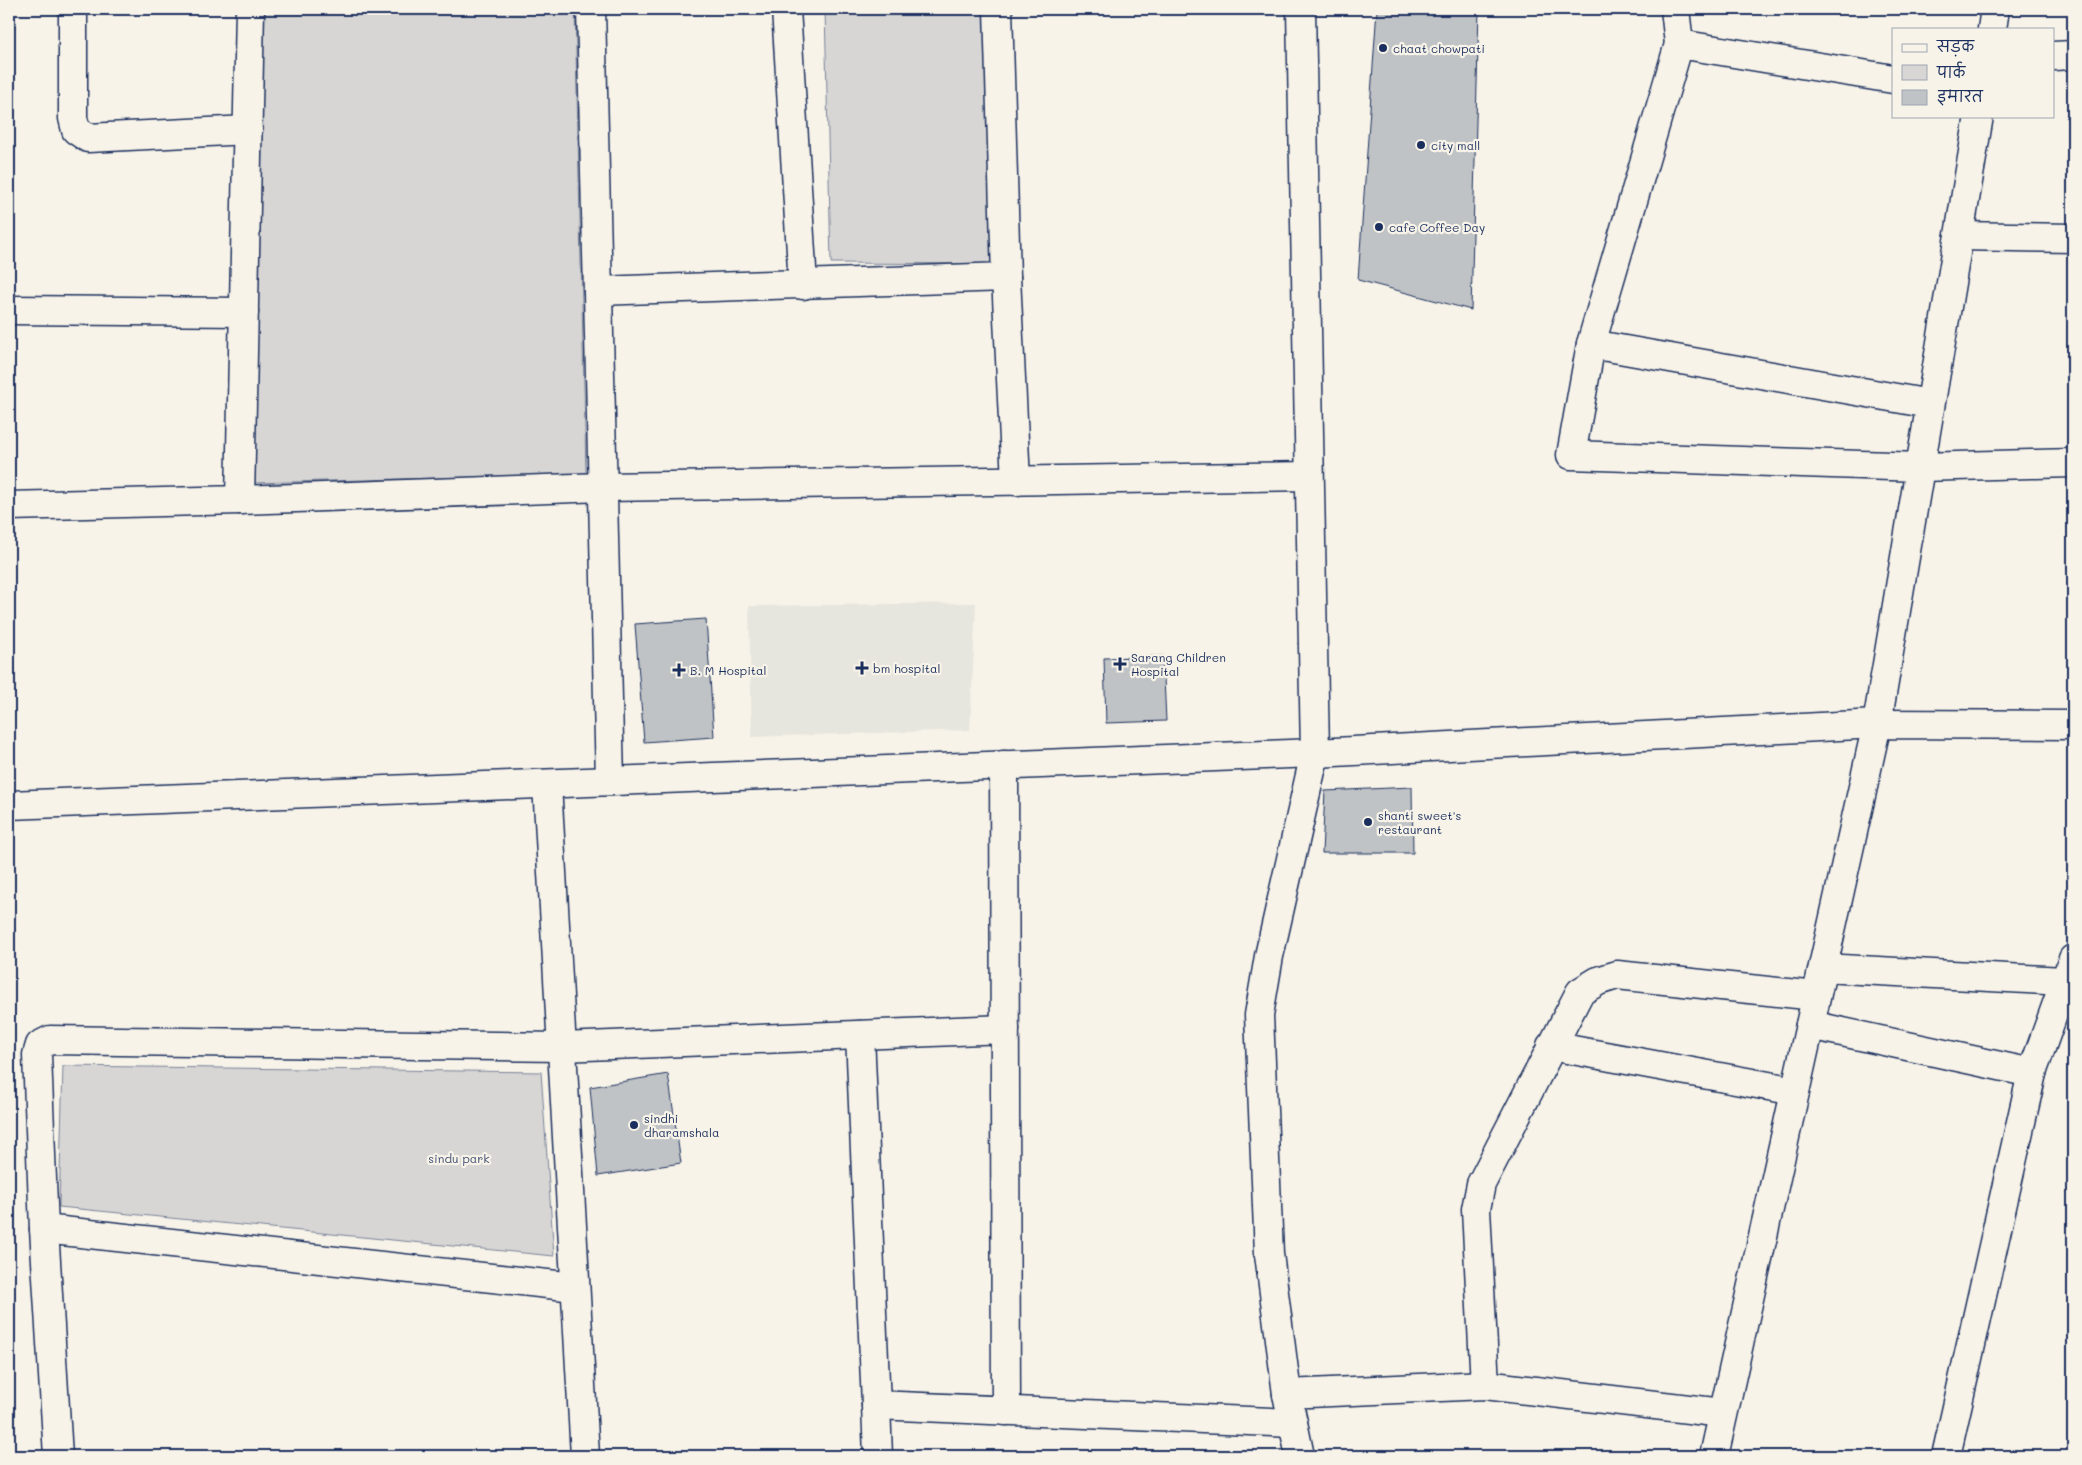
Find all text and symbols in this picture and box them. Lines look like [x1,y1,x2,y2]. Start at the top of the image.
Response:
legend [1892,28,2054,118]
text: सड़क [1936,36,1975,57]
place label: chaat chowpati [1393,40,1485,56]
marker: chaat chowpati [1377,42,1389,54]
text: पार्क [1936,61,1967,82]
text: इमारत [1937,86,1984,106]
place label: city mall [1431,137,1480,153]
marker: city mall [1415,139,1427,151]
place label: cafe Coffee Day [1389,219,1485,235]
marker: cafe Coffee Day [1373,221,1385,233]
place label: Sarang Children Hospital [1131,649,1226,679]
marker: Sarang Children Hospital [1113,657,1127,671]
place label: bm hospital [873,660,941,676]
marker: bm hospital [855,661,869,675]
place label: B. M Hospital [690,662,767,678]
marker: B. M Hospital [672,663,686,677]
place label: shanti sweet's restaurant [1378,807,1461,837]
marker: shanti sweet's restaurant [1362,816,1374,828]
place label: sindhi dharamshala [644,1110,719,1140]
marker: sindhi dharamshala [628,1119,640,1131]
park label: sindu park [428,1150,490,1166]

